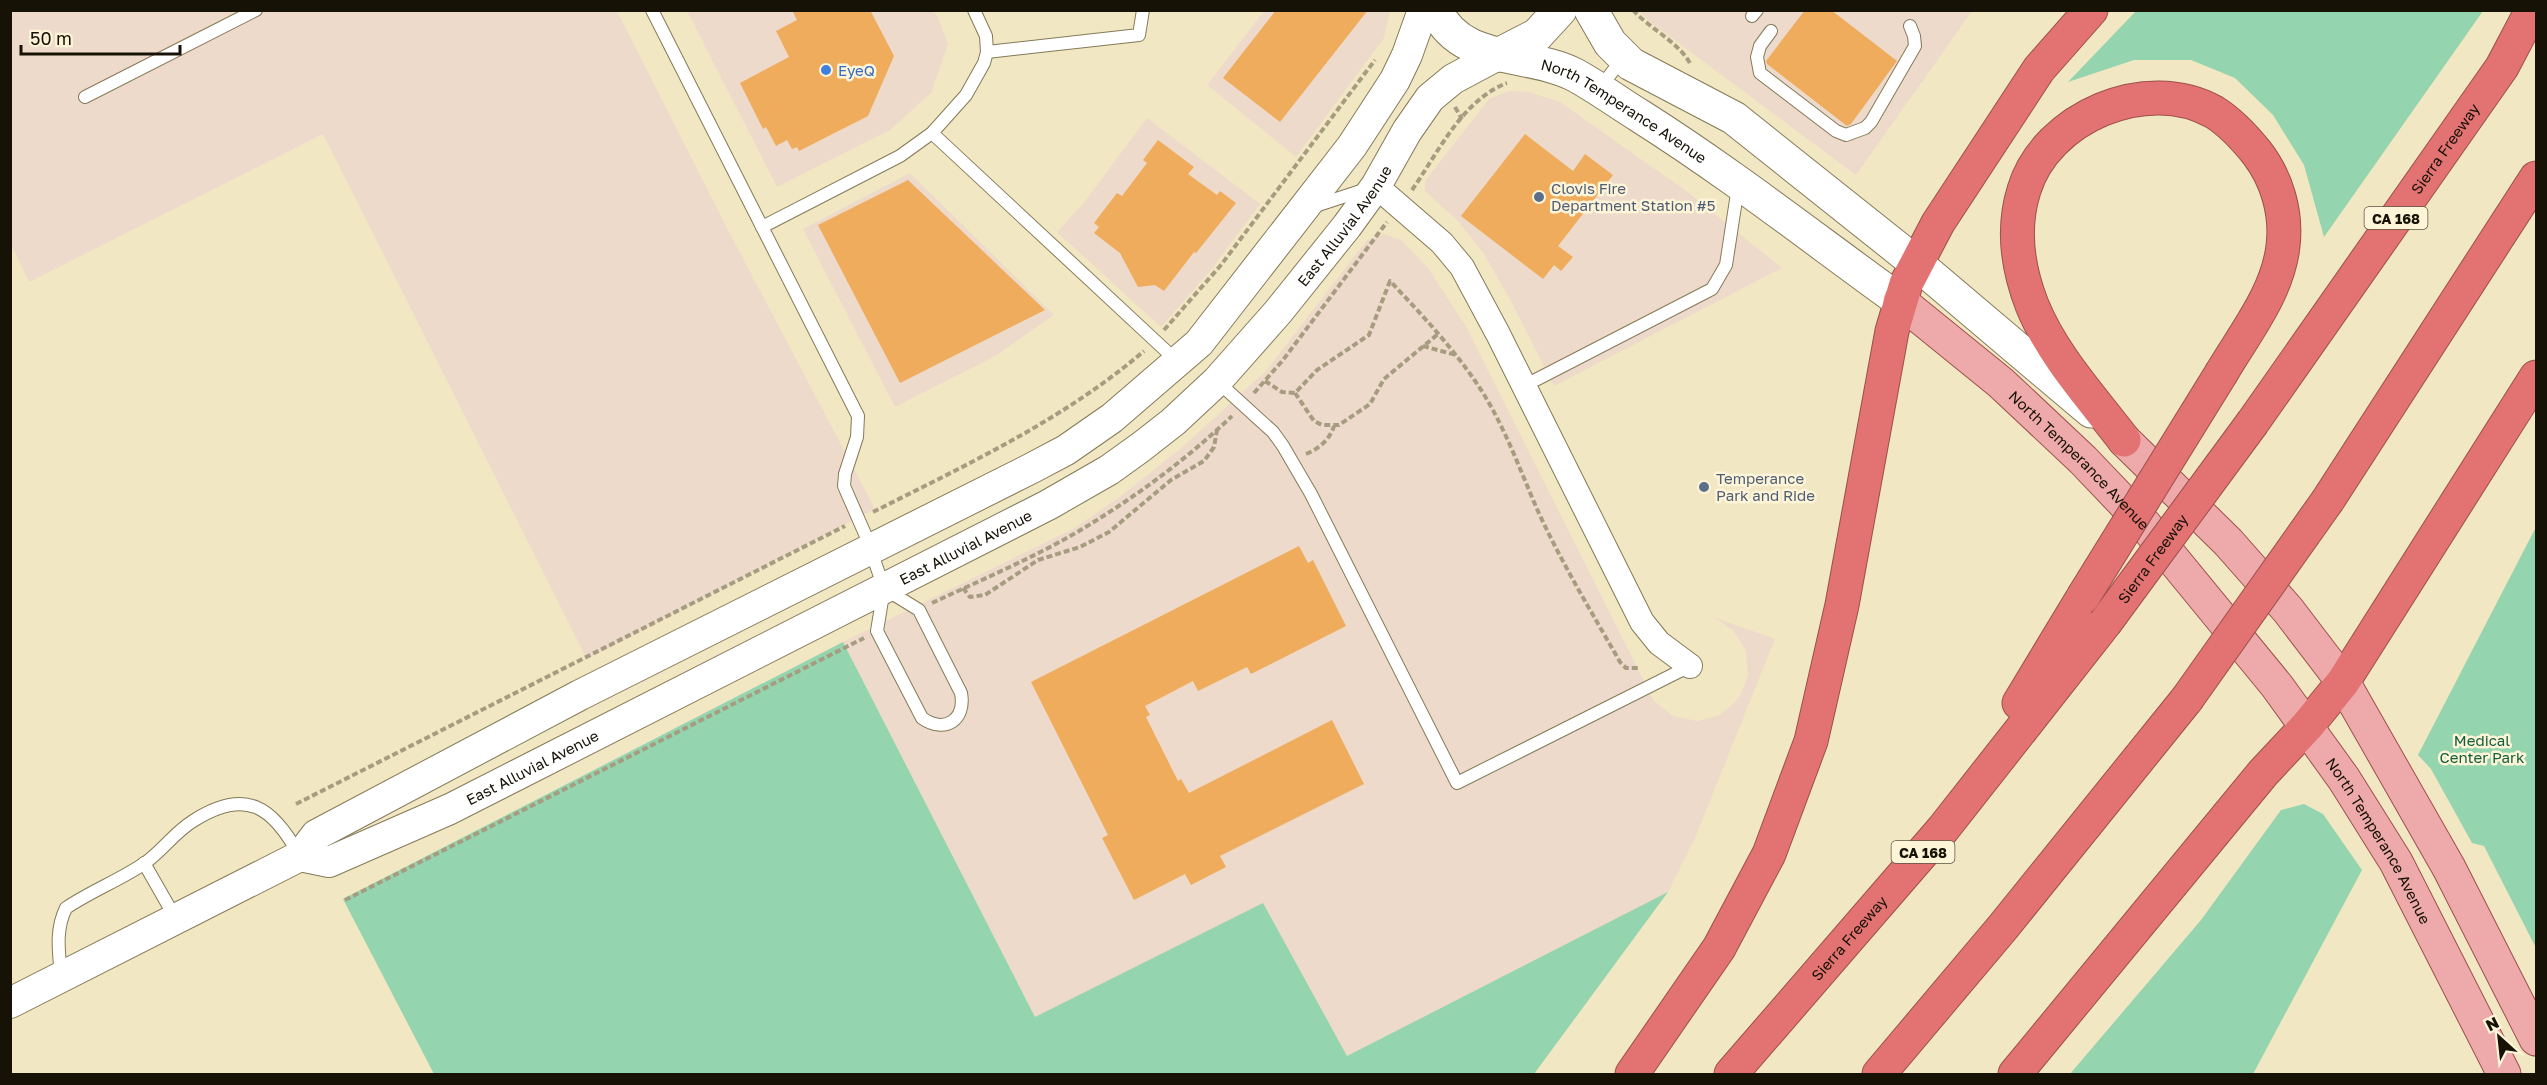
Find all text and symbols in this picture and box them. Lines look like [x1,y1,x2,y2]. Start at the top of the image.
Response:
scale bar [21,18,180,56]
text: 50 m [30,27,72,49]
street label: North Temperance Avenue [1539,55,1711,167]
place label: EyeQ [838,61,875,79]
marker: EyeQ [819,63,833,77]
street label: Sierra Freeway [2407,99,2483,197]
street label: East Alluvial Avenue [1293,162,1395,290]
place label: Clovis Fire Department Station #5 [1551,179,1715,214]
marker: Clovis Fire Department Station #5 [1532,190,1546,204]
road number: CA 168 [2364,207,2428,229]
street label: North Temperance Avenue [2006,386,2154,533]
place label: Temperance Park and Ride [1716,469,1815,504]
marker: Temperance Park and Ride [1697,480,1711,494]
street label: East Alluvial Avenue [896,506,1035,588]
street label: Sierra Freeway [2114,510,2192,607]
street label: East Alluvial Avenue [463,726,602,808]
park label: Medical Center Park [2440,731,2525,766]
street label: North Temperance Avenue [2322,754,2435,927]
road number: CA 168 [1892,841,1954,863]
street label: Sierra Freeway [1807,891,1891,984]
north arrow [2469,1007,2529,1067]
text: N [2482,1012,2502,1035]

